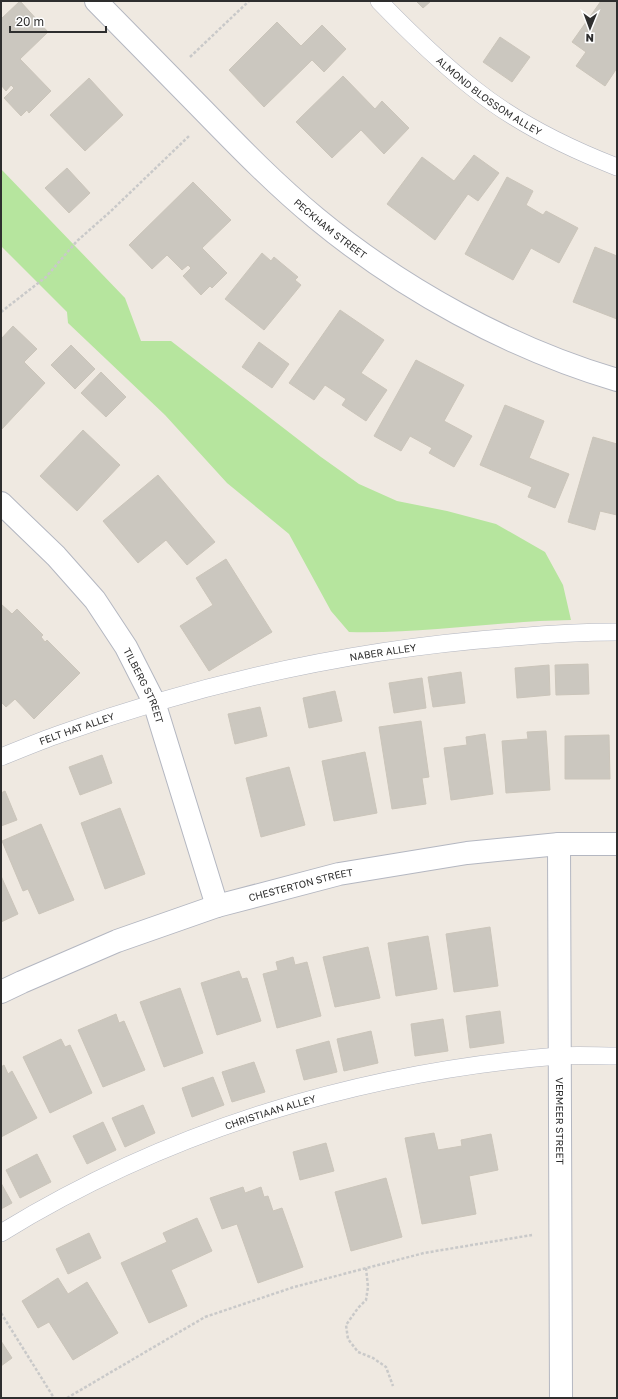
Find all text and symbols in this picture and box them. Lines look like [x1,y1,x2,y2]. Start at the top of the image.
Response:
scale bar [10,8,106,34]
north arrow [570,8,610,48]
text: 20 m [16,14,44,29]
text: N [586,32,594,45]
street label: ALMOND BLOSSOM ALLEY [434,54,544,138]
street label: PECKHAM STREET [292,196,369,261]
street label: NABER ALLEY [349,641,417,663]
street label: TILBERG STREET [121,646,166,725]
street label: FELT HAT ALLEY [38,710,116,747]
street label: CHESTERTON STREET [247,866,354,904]
street label: VERMEER STREET [554,1077,566,1165]
street label: CHRISTIAAN ALLEY [223,1092,317,1132]

